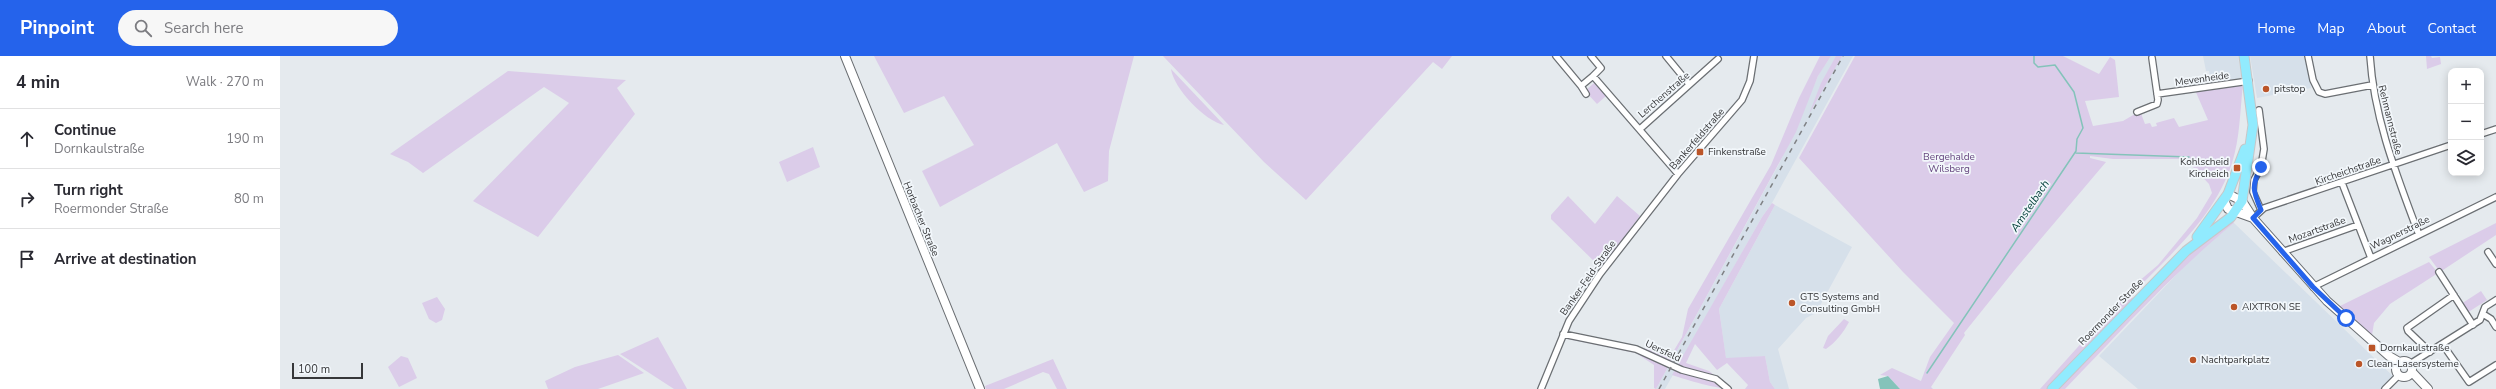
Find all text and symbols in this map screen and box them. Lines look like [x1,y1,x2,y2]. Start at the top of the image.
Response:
search box [118,10,398,46]
text: Pinpoint [20,15,94,41]
icon: search [132,17,154,39]
text: Search here [164,18,243,38]
text: Home [2257,19,2295,38]
text: Map [2317,19,2345,38]
text: About [2367,19,2406,38]
text: Contact [2428,19,2476,38]
street label: Mevenheide [2174,68,2230,90]
map controls [2448,68,2484,176]
button: + [2448,68,2484,104]
street label: Lerchenstraße [1635,69,1693,121]
text: 4 min [16,71,60,94]
text: Walk · 270 m [186,73,264,91]
place label: pitstop [2274,82,2305,96]
marker: pitstop [2261,84,2271,94]
street label: Rehmannstraße [2375,84,2405,156]
button: − [2448,104,2484,140]
street label: Bankerfeldstraße [1666,105,1728,173]
text: Continue [54,120,116,140]
icon: ahead [16,128,38,150]
text: 190 m [226,130,264,148]
text: Dornkaulstraße [54,140,144,158]
button: layers [2448,140,2484,176]
place label: Finkenstraße [1708,145,1766,159]
marker: Finkenstraße [1695,147,1705,157]
park label: Bergehalde Wilsberg [1923,150,1975,176]
street label: Kircheichstraße [2313,153,2383,189]
place label: Kohlscheid Kircheich [2180,155,2229,181]
route end [2252,158,2270,176]
marker: Kohlscheid Kircheich [2232,163,2242,173]
water label: Amstelbach [2007,177,2053,236]
street label: Horbacher Straße [900,179,942,259]
text: Turn right [54,180,123,200]
icon: right [16,188,38,210]
text: 80 m [234,190,264,208]
text: Roermonder Straße [54,200,169,218]
street label: Mozartstraße [2286,213,2348,247]
street label: Wagnerstraße [2368,213,2432,253]
street label: Banker-Feld-Straße [1557,238,1619,318]
icon: arrive [16,248,38,270]
text: Arrive at destination [54,249,197,269]
street label: Roermonder Straße [2075,275,2147,349]
place label: GTS Systems and Consulting GmbH [1800,290,1880,316]
marker: GTS Systems and Consulting GmbH [1787,298,1797,308]
place label: AIXTRON SE [2242,300,2301,314]
marker: AIXTRON SE [2229,302,2239,312]
route start [2337,309,2355,327]
street label: Uersfeld [1643,337,1683,365]
place label: Dornkaulstraße [2380,341,2450,355]
marker: Dornkaulstraße [2367,343,2377,353]
place label: Nachtparkplatz [2201,353,2270,367]
marker: Nachtparkplatz [2188,355,2198,365]
place label: Clean-Lasersysteme [2367,357,2459,371]
marker: Clean-Lasersysteme [2354,359,2364,369]
scale bar [292,361,363,380]
text: 100 m [298,362,330,377]

